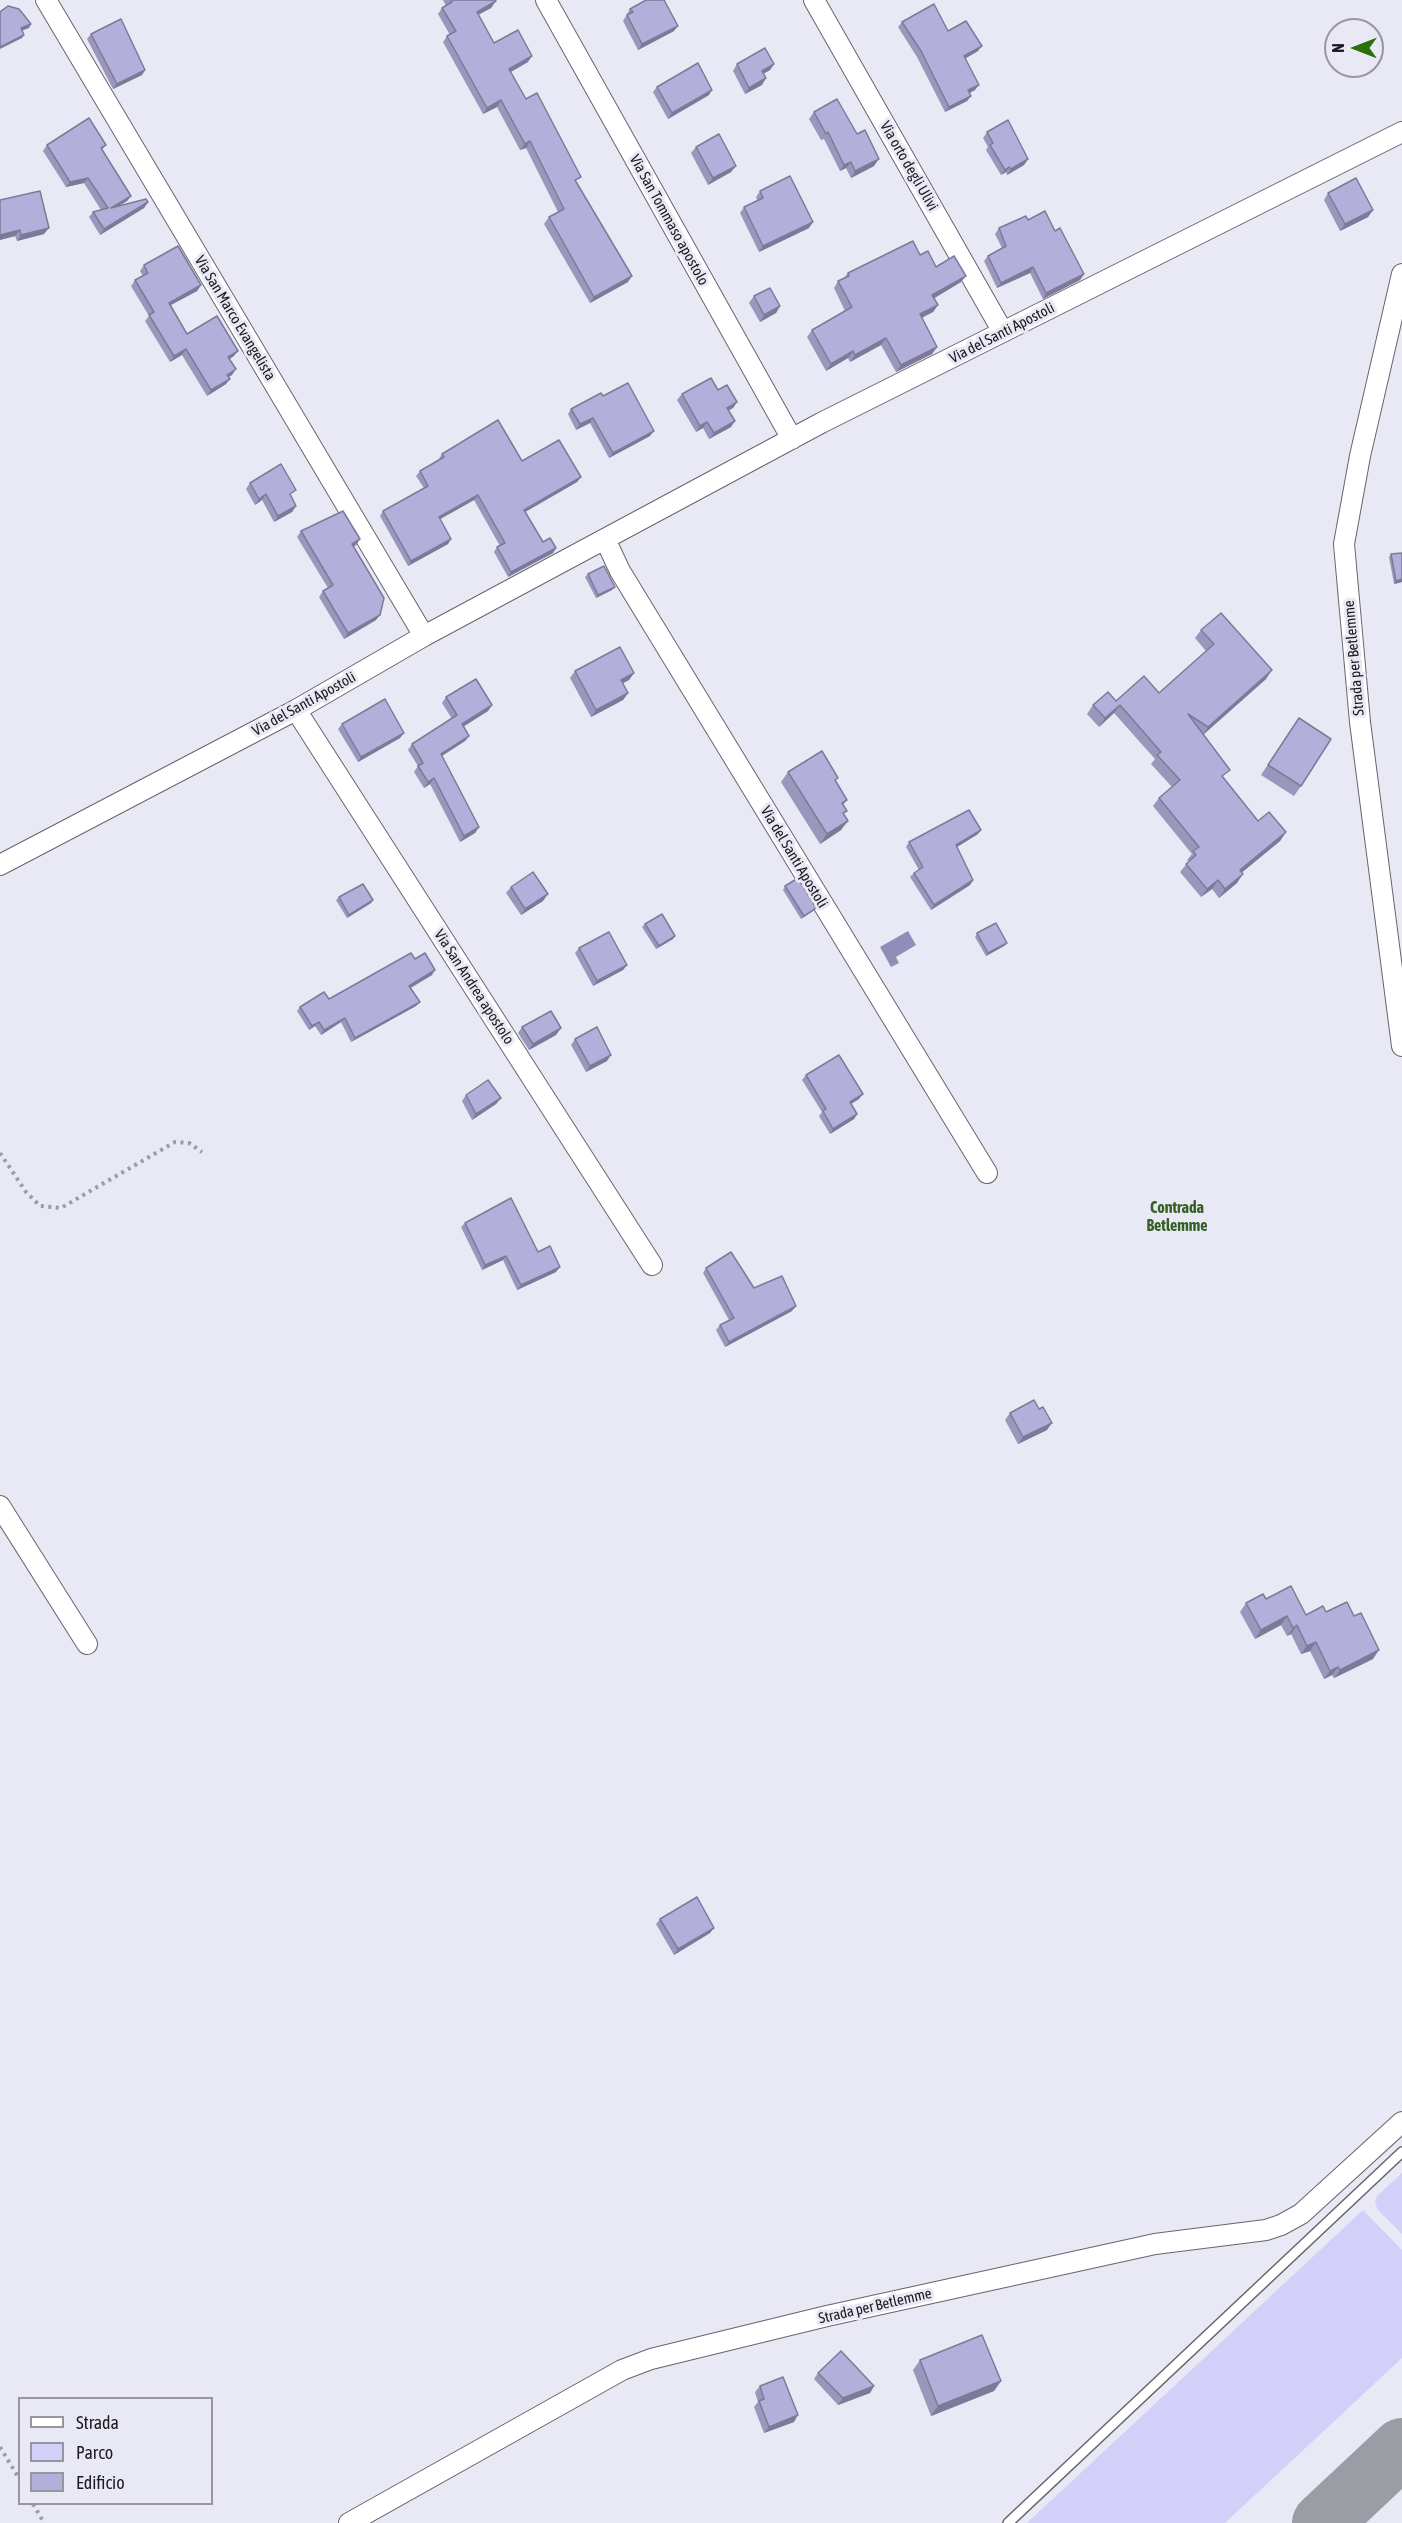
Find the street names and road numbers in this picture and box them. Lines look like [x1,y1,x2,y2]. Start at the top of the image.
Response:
street label: Via orto degli Ulivi [876,118,942,214]
street label: Via San Tommaso apostolo [626,151,712,289]
street label: Via San Marco Evangelista [191,252,279,384]
street label: Via del Santi Apostoli [946,299,1058,367]
street label: Strada per Betlemme [1340,600,1368,716]
street label: Via del Santi Apostoli [249,668,359,740]
street label: Via del Santi Apostoli [757,803,831,911]
street label: Via San Andrea apostolo [430,926,518,1048]
street label: Strada per Betlemme [817,2284,933,2328]

